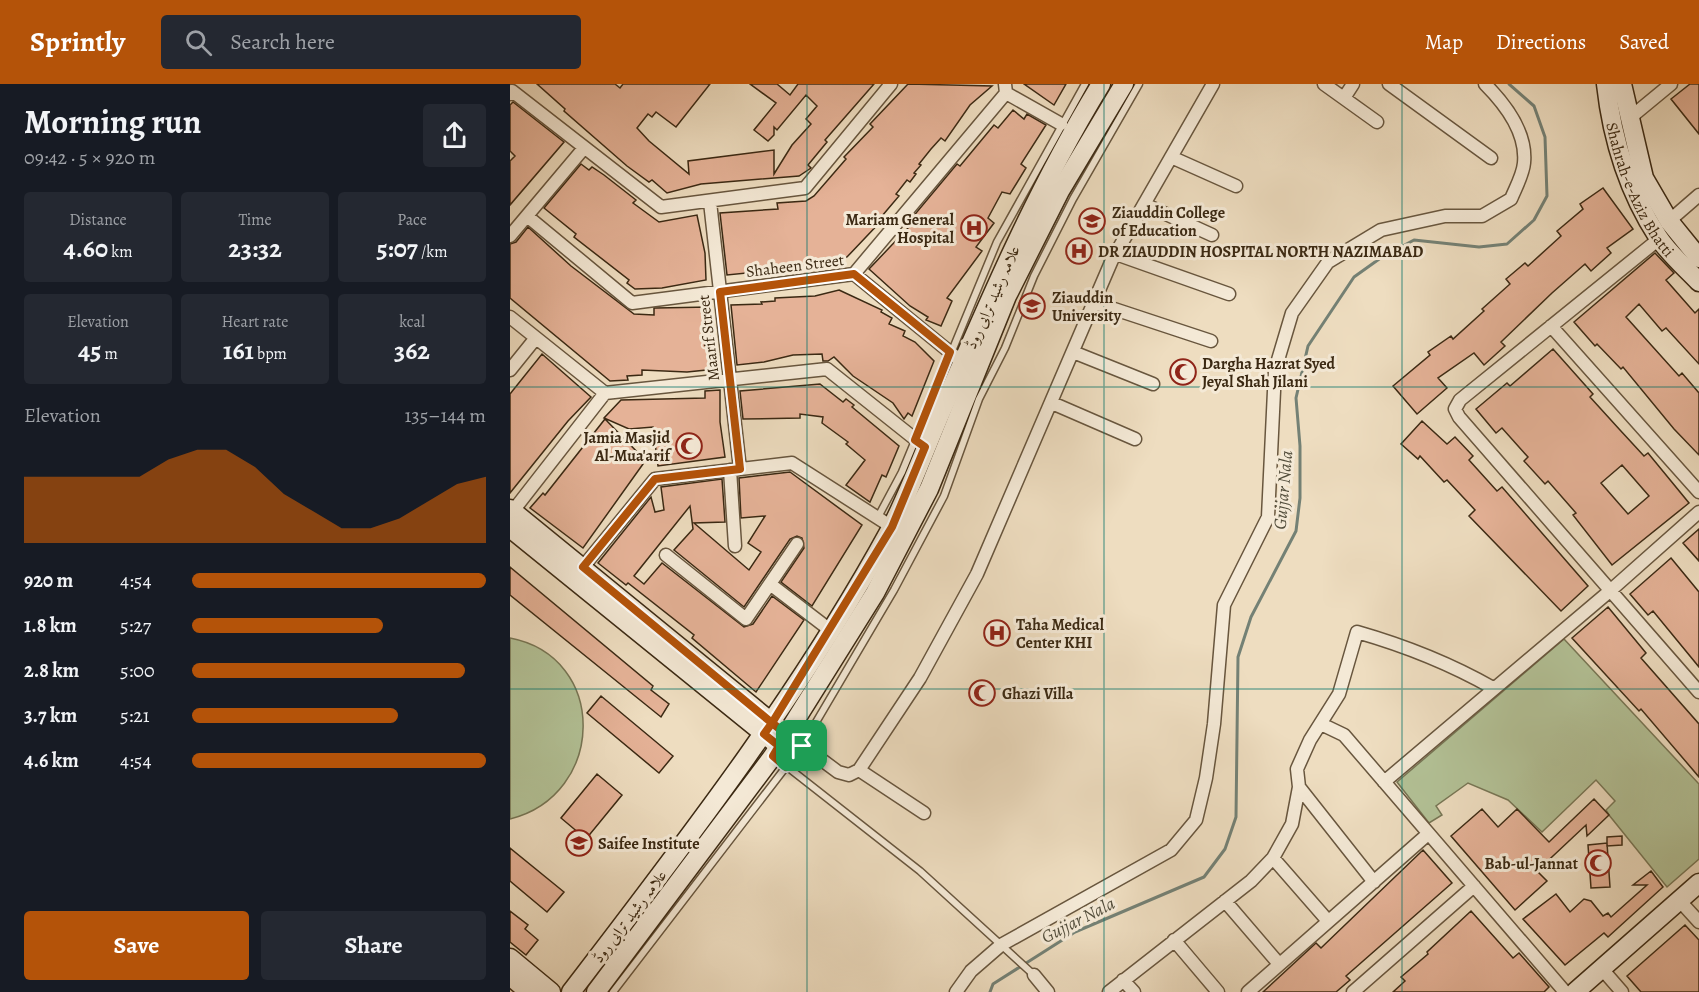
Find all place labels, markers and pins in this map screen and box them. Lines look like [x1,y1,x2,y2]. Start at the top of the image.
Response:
place label: Ziauddin College of Education [1112,202,1225,242]
school or university icon: Ziauddin College of Education [1077,206,1107,236]
place label: Mariam General Hospital [845,209,955,249]
hospital icon: Mariam General Hospital [959,213,989,243]
hospital icon: DR ZIAUDDIN HOSPITAL NORTH NAZIMABAD [1064,236,1094,266]
place label: DR ZIAUDDIN HOSPITAL NORTH NAZIMABAD [1098,241,1423,263]
place label: Ziauddin University [1052,287,1122,327]
school or university icon: Ziauddin University [1017,291,1047,321]
place label: Dargha Hazrat Syed Jeyal Shah Jilani [1202,353,1336,393]
mosque icon: Dargha Hazrat Syed Jeyal Shah Jilani [1168,357,1198,387]
place label: Jamia Masjid Al-Mua'arif [584,427,673,467]
mosque icon: Jamia Masjid Al-Mua'arif [674,431,704,461]
place label: Taha Medical Center KHI [1016,614,1105,654]
hospital icon: Taha Medical Center KHI [982,618,1012,648]
mosque icon: Ghazi Villa [967,678,997,708]
place label: Ghazi Villa [1002,683,1074,705]
pin [776,720,827,771]
school or university icon: Saifee Institute [564,828,594,858]
place label: Saifee Institute [598,833,700,855]
mosque icon: Bab-ul-Jannat [1583,848,1613,878]
place label: Bab-ul-Jannat [1484,853,1579,875]

